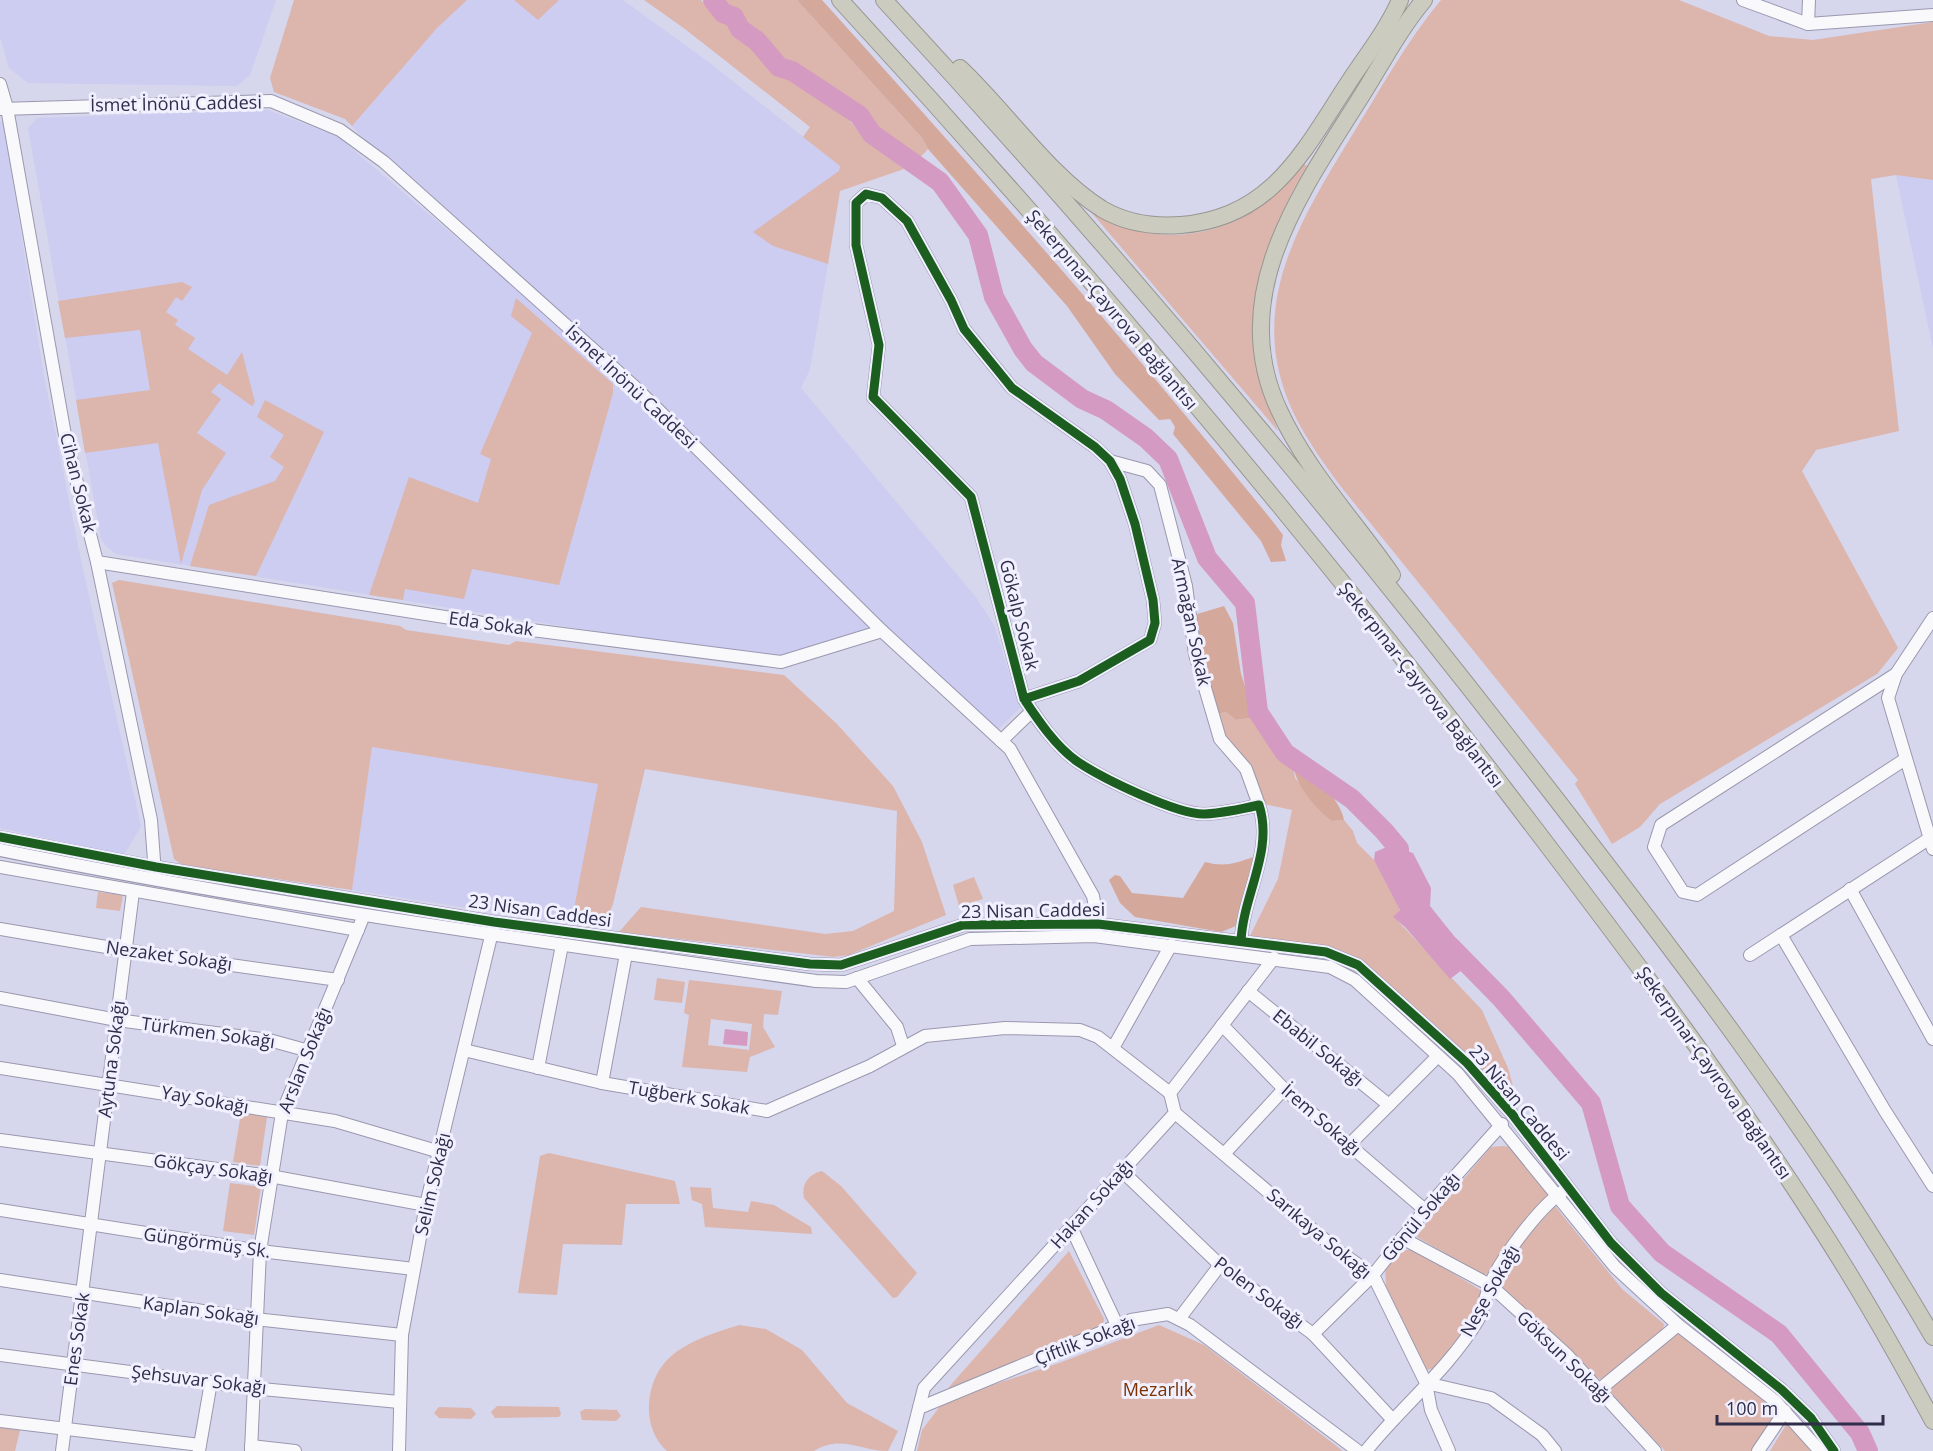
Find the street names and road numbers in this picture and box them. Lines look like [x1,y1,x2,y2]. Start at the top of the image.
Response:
street label: İsmet İnönü Caddesi [90,90,262,116]
street label: Şekerpınar-Çayırova Bağlantısı [1022,204,1204,415]
street label: İsmet İnönü Caddesi [561,319,703,454]
street label: Cihan Sokak [55,430,103,536]
street label: Armağan Sokak [1167,555,1217,689]
street label: Gökalp Sokak [995,557,1045,673]
street label: Şekerpınar-Çayırova Bağlantısı [1334,577,1510,792]
street label: Eda Sokak [447,605,536,641]
street label: 23 Nisan Caddesi [467,888,613,932]
street label: 23 Nisan Caddesi [961,897,1105,923]
street label: Nezaket Sokağı [104,934,234,976]
street label: Şekerpınar-Çayırova Bağlantısı [1632,961,1798,1184]
street label: Aytuna Sokağı [92,999,130,1119]
street label: Arslan Sokağı [272,1003,336,1116]
street label: Ebabil Sokağı [1268,1003,1369,1091]
street label: Türkmen Sokağı [140,1011,277,1053]
street label: 23 Nisan Caddesi [1464,1039,1575,1165]
street label: Tuğberk Sokak [627,1075,752,1120]
street label: İrem Sokağı [1277,1078,1367,1161]
street label: Yay Sokağı [160,1080,251,1118]
street label: Selim Sokağı [409,1130,456,1238]
street label: Gökçay Sokağı [152,1148,274,1188]
street label: Hakan Sokağı [1045,1153,1138,1253]
street label: Gönül Sokağı [1376,1167,1465,1266]
street label: Sarıkaya Sokağı [1262,1182,1377,1284]
street label: Güngörmüş Sk. [142,1221,272,1263]
street label: Neşe Sokağı [1454,1240,1524,1341]
street label: Polen Sokağı [1210,1251,1309,1334]
street label: Enes Sokak [58,1290,95,1387]
street label: Kaplan Sokağı [142,1290,261,1330]
street label: Göksun Sokağı [1512,1305,1617,1408]
street label: Çiftlik Sokağı [1031,1310,1138,1370]
street label: Şehsuvar Sokağı [130,1359,268,1399]

